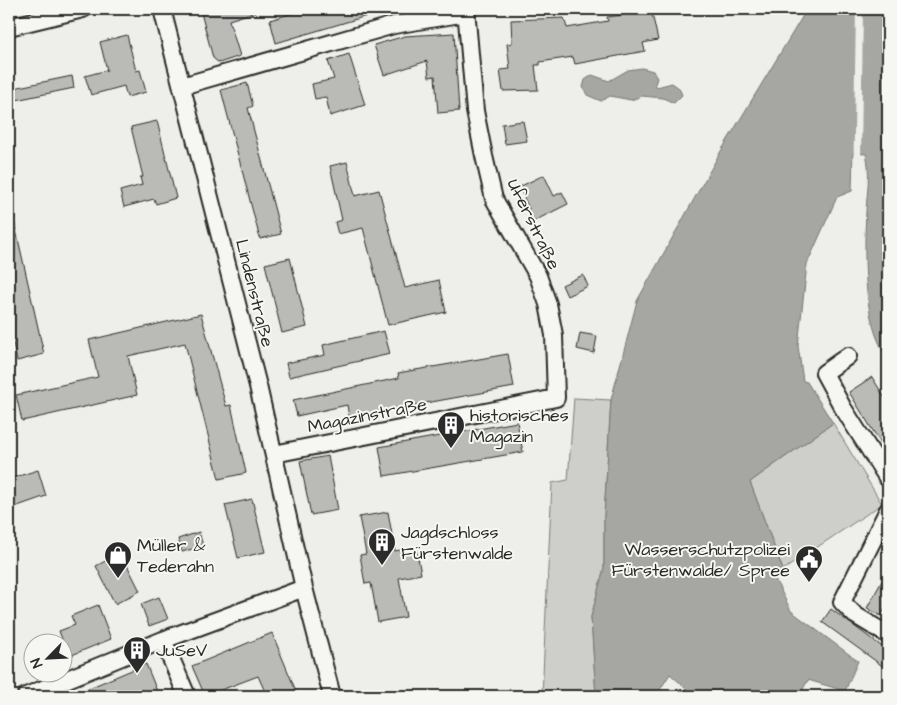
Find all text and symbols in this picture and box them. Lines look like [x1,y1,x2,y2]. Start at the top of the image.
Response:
street label: Uferstraße [501,175,566,274]
street label: Lindenstraße [229,237,280,350]
street label: Magazinstraße [305,392,429,440]
place label: historisches Magazin [470,403,569,450]
building icon: historisches Magazin [436,410,466,449]
place label: Jagdschloss Fürstenwalde [401,520,513,566]
building icon: Jagdschloss Fürstenwalde [367,527,397,566]
place label: Müller & Tederahn [137,533,214,579]
place label: Wasserschutzpolizei Fürstenwalde/ Spree [612,537,790,583]
shop icon: Müller & Tederahn [103,540,133,579]
public building icon: Wasserschutzpolizei Fürstenwalde/ Spree [794,544,824,583]
north arrow [22,632,72,682]
building icon: JuSeV [122,635,152,674]
place label: JuSeV [156,638,207,663]
text: N [26,655,48,671]

